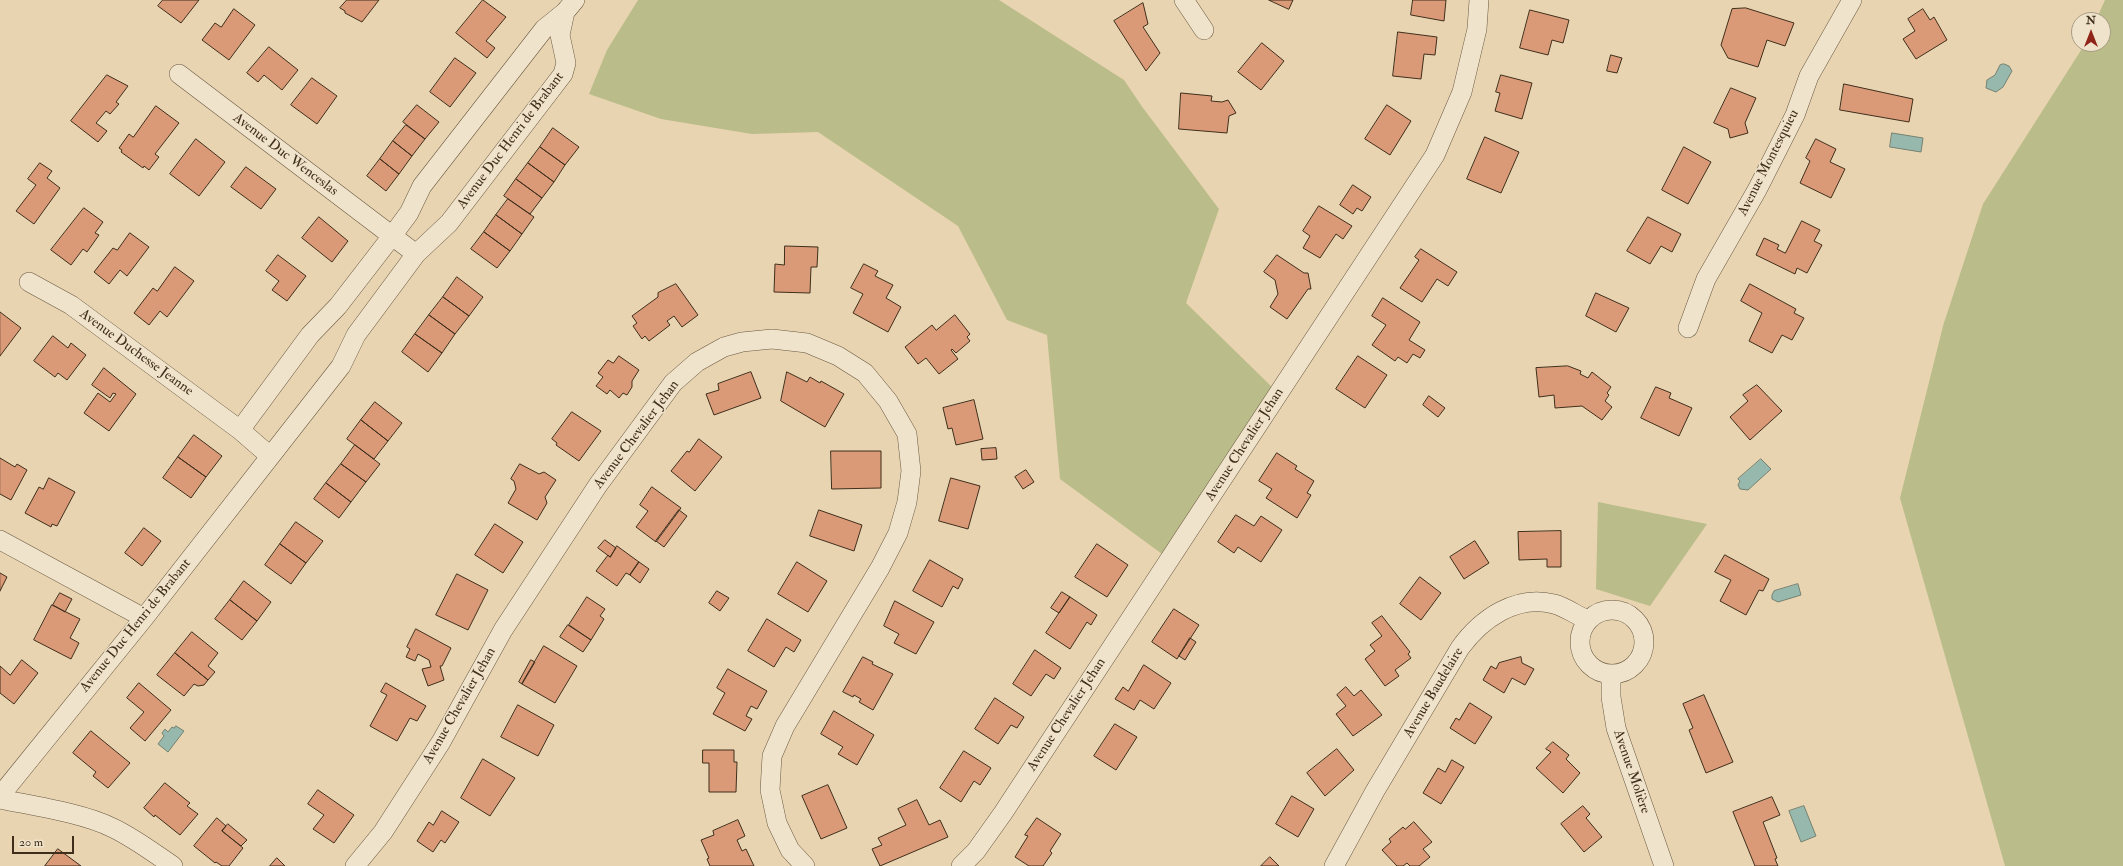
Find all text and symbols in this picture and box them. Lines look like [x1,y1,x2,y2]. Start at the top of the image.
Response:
north arrow [2071,12,2111,52]
text: N [2086,14,2096,27]
street label: Avenue Duc Henri de Brabant [454,69,568,213]
street label: Avenue Montesquieu [1735,107,1803,219]
street label: Avenue Duc Wenceslas [229,110,341,200]
street label: Avenue Duchesse Jeanne [76,306,196,400]
street label: Avenue Chevalier Jehan [591,377,683,493]
street label: Avenue Chevalier Jehan [1202,385,1288,505]
street label: Avenue Duc Henri de Brabant [77,556,195,696]
street label: Avenue Chevalier Jehan [420,645,500,767]
street label: Avenue Baudelaire [1400,645,1468,741]
street label: Avenue Chevalier Jehan [1024,655,1110,775]
street label: Avenue Molière [1609,728,1653,816]
scale bar [14,828,76,854]
text: 20 m [19,835,43,850]

